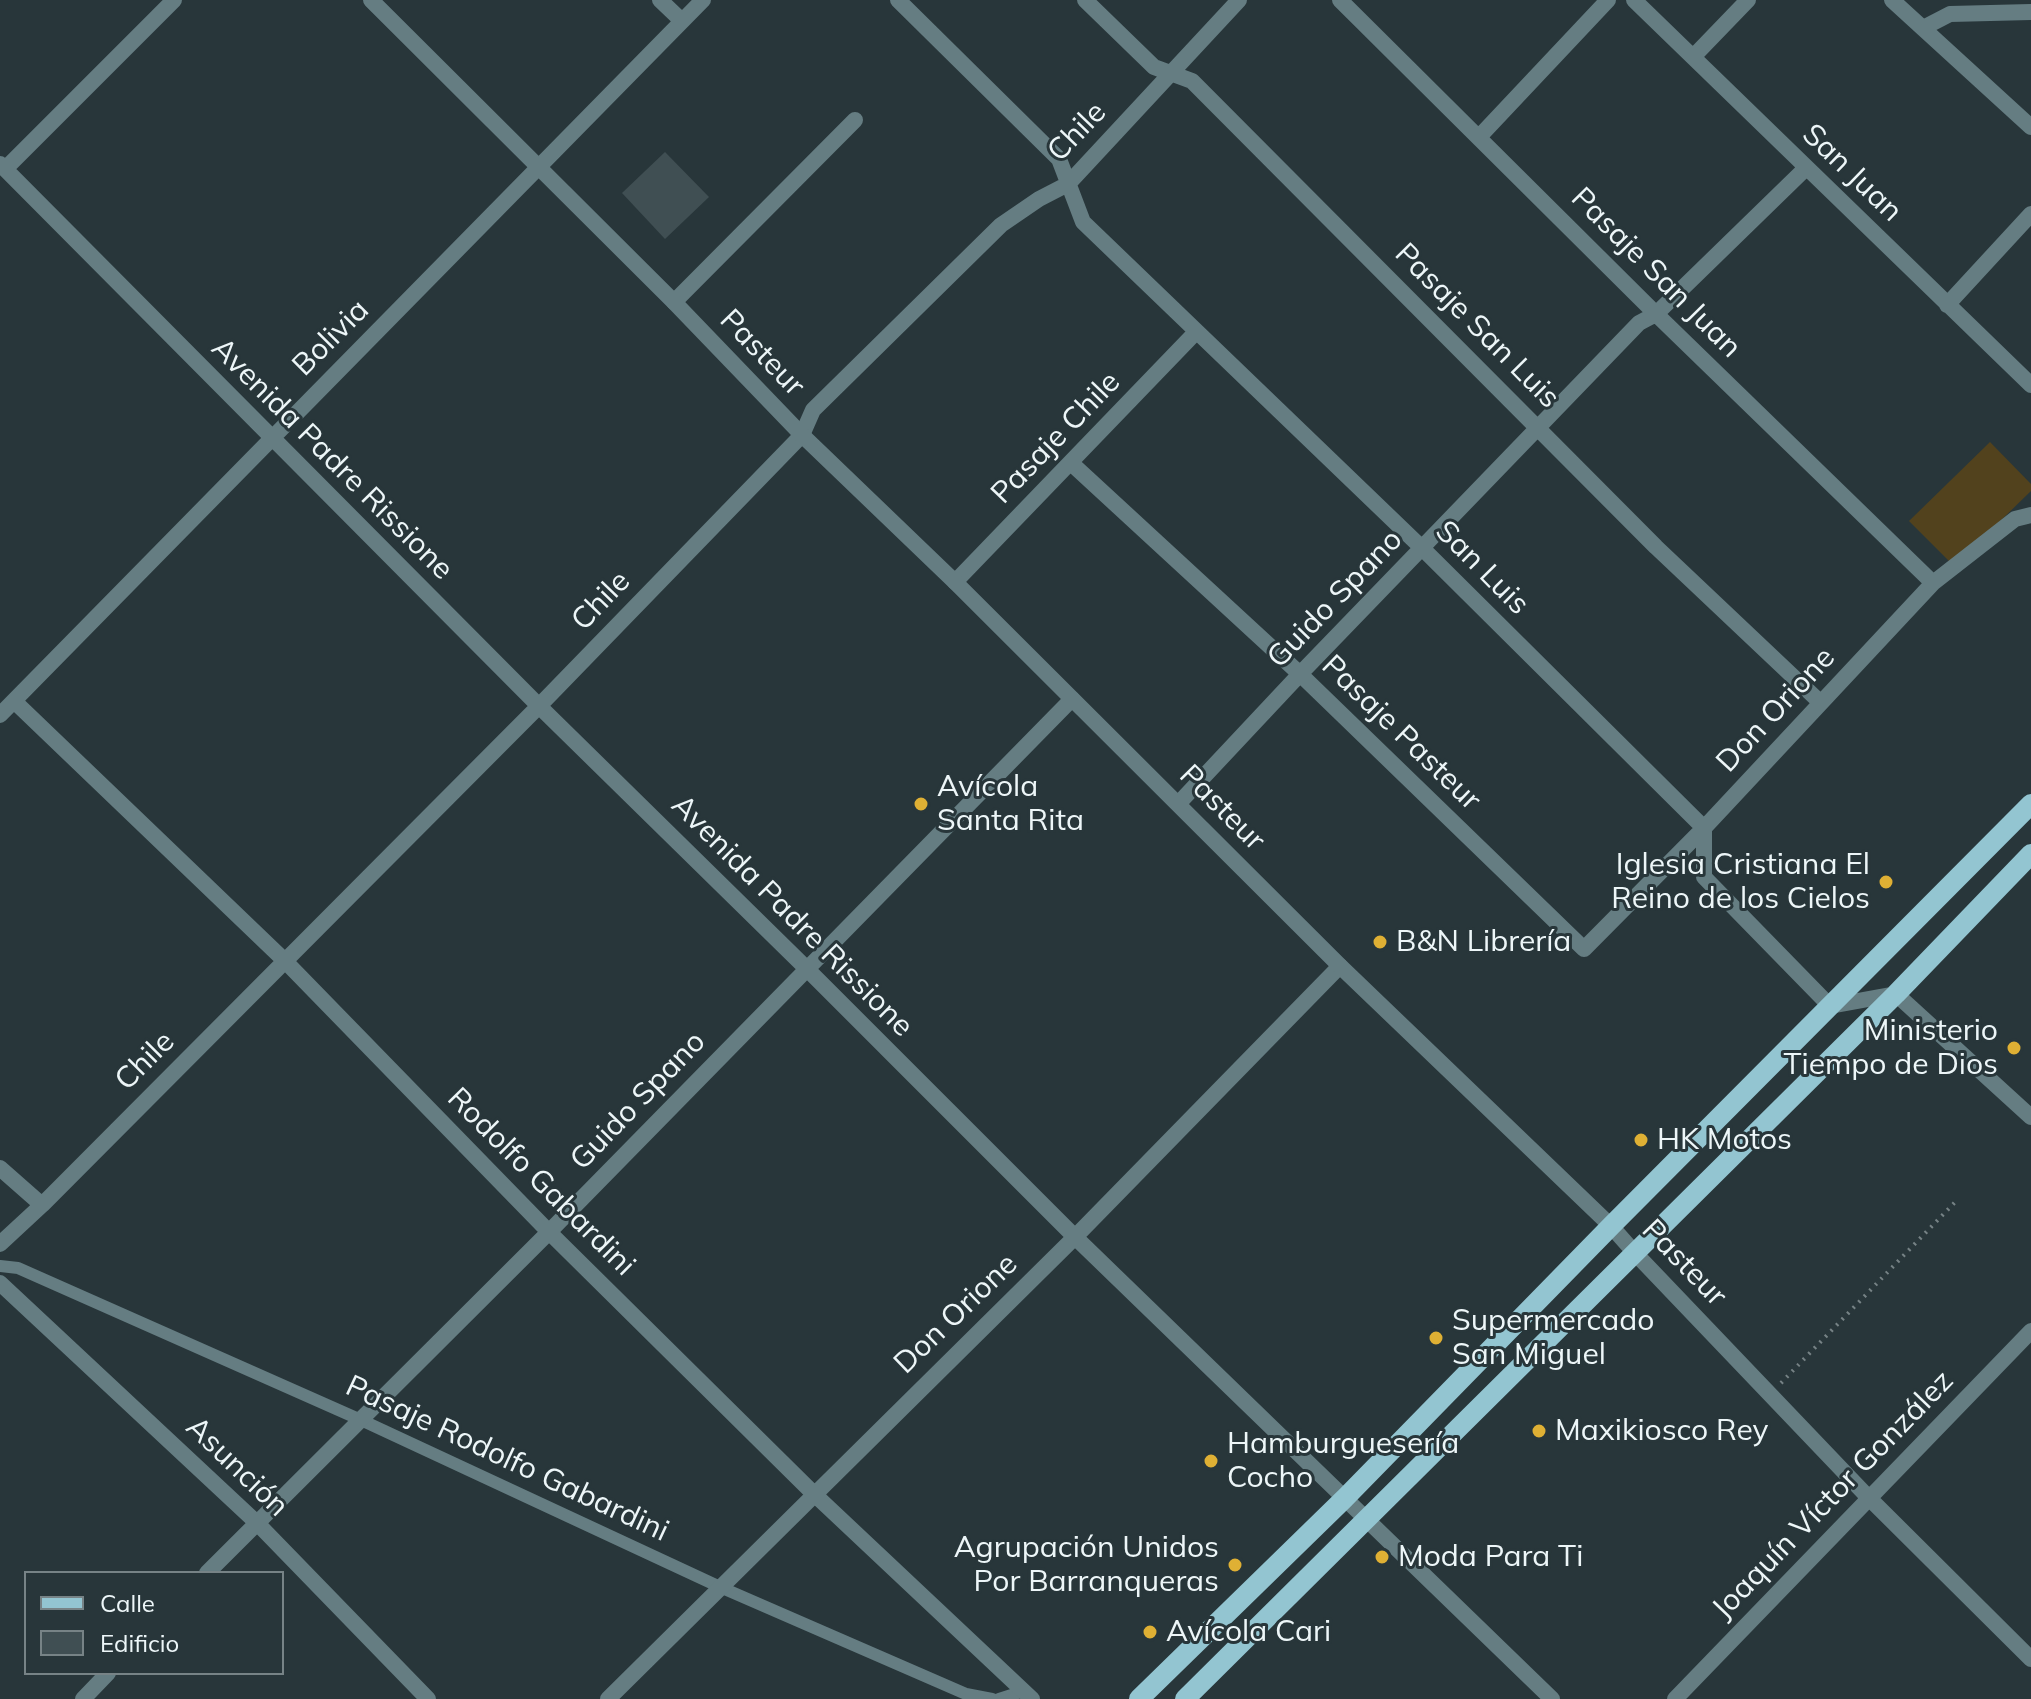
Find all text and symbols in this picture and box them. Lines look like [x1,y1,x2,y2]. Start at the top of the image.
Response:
street label: Chile [1040,95,1114,169]
street label: San Juan [1795,117,1909,229]
street label: Pasaje San Juan [1563,180,1749,366]
street label: Pasaje San Luis [1387,236,1567,416]
street label: Bolivia [285,292,377,384]
street label: Pasteur [712,302,812,404]
street label: Avenida Padre Rissione [204,331,460,587]
street label: Pasaje Chile [984,364,1128,512]
street label: San Luis [1428,514,1536,622]
street label: Guido Spano [1260,522,1410,676]
street label: Chile [564,564,638,638]
street label: Don Orione [1709,640,1843,780]
street label: Pasaje Pasteur [1314,648,1488,818]
street label: Pasteur [1172,758,1272,858]
place label: Avícola Santa Rita [937,769,1084,840]
street label: Avenida Padre Rissione [664,788,920,1044]
marker: Avícola Santa Rita [912,795,930,813]
place label: Iglesia Cristiana El Reino de los Cielos [1611,847,1870,918]
marker: Iglesia Cristiana El Reino de los Cielos [1877,873,1895,891]
place label: B&N Librería [1396,924,1571,960]
marker: B&N Librería [1371,933,1389,951]
place label: Ministerio Tiempo de Dios [1783,1013,1998,1084]
street label: Chile [108,1024,182,1098]
street label: Guido Spano [563,1024,713,1178]
marker: Ministerio Tiempo de Dios [2005,1039,2023,1057]
street label: Rodolfo Gabardini [440,1081,642,1283]
place label: HK Motos [1657,1122,1792,1158]
marker: HK Motos [1632,1131,1650,1149]
street label: Pasteur [1634,1212,1734,1314]
street label: Don Orione [887,1246,1025,1382]
place label: Supermercado San Miguel [1452,1303,1654,1374]
marker: Supermercado San Miguel [1427,1329,1445,1347]
street label: Joaquín Víctor González [1705,1363,1961,1627]
street label: Pasaje Rodolfo Gabardini [340,1368,674,1550]
street label: Asunción [178,1409,296,1525]
place label: Maxikiosco Rey [1555,1413,1769,1449]
marker: Maxikiosco Rey [1530,1422,1548,1440]
place label: Hamburguesería Cocho [1227,1426,1459,1496]
marker: Hamburguesería Cocho [1202,1452,1220,1470]
place label: Agrupación Unidos Por Barranqueras [954,1530,1219,1600]
place label: Moda Para Ti [1398,1539,1583,1575]
marker: Moda Para Ti [1373,1548,1391,1566]
marker: Agrupación Unidos Por Barranqueras [1226,1556,1244,1574]
legend [24,1571,284,1675]
text: Calle [100,1588,155,1618]
place label: Avícola Cari [1166,1614,1331,1650]
marker: Avícola Cari [1141,1623,1159,1641]
text: Edificio [100,1628,179,1658]

